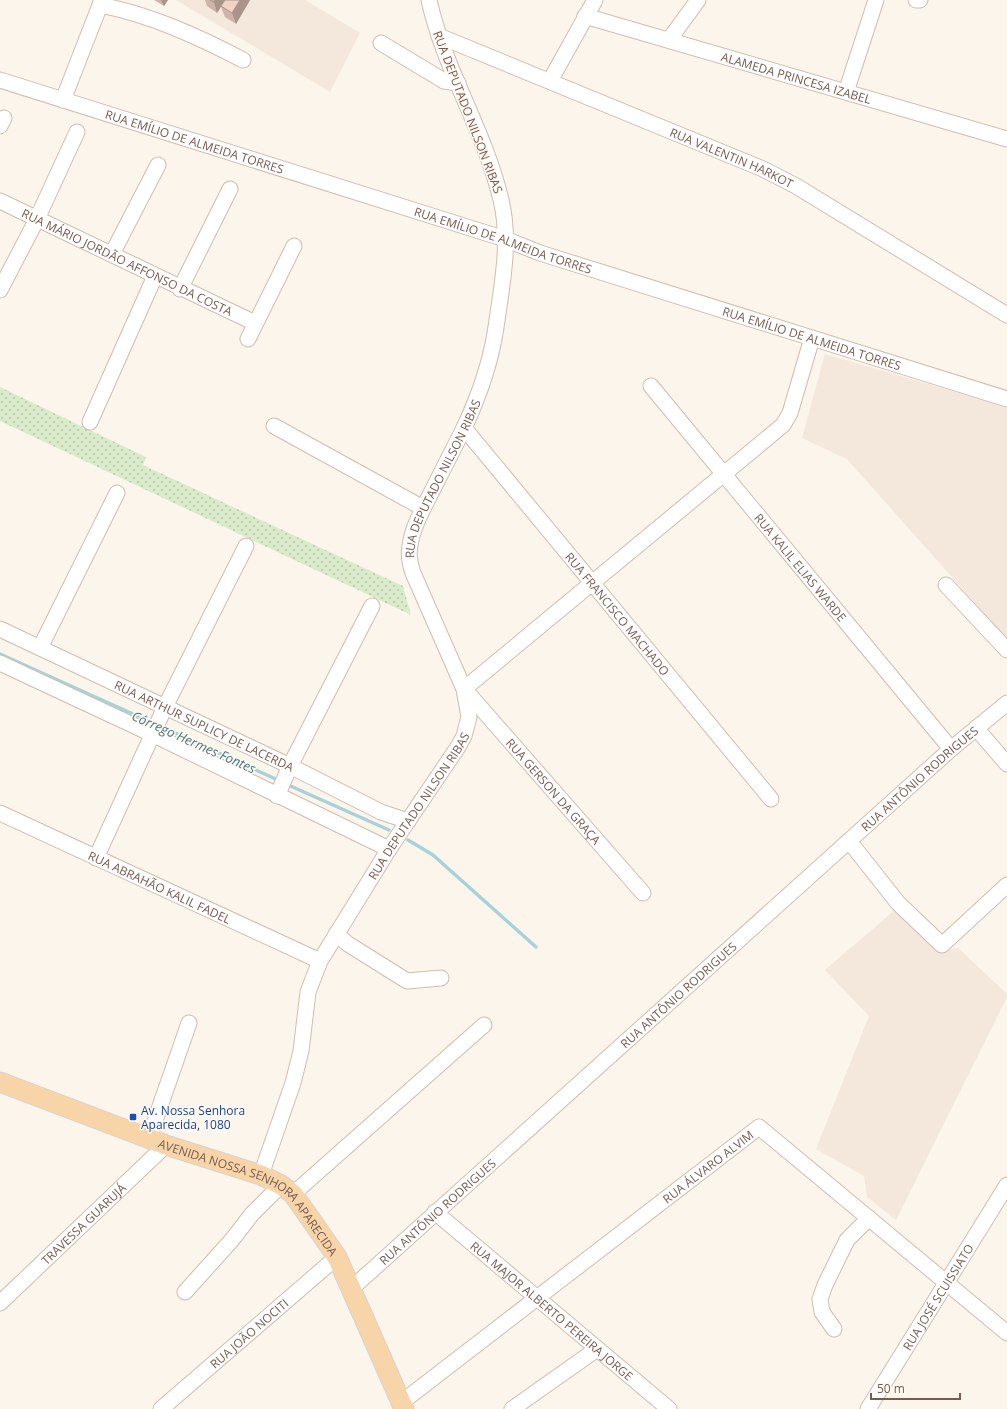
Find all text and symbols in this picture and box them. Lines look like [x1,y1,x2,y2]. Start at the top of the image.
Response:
street label: RUA DEPUTADO NILSON RIBAS [429,28,507,196]
street label: ALAMEDA PRINCESA IZABEL [719,48,873,107]
street label: RUA EMÍLIO DE ALMEIDA TORRES [103,105,286,177]
street label: RUA VALENTIN HARKOT [668,123,797,192]
street label: RUA EMÍLIO DE ALMEIDA TORRES [412,202,594,277]
street label: RUA MÁRIO JORDÃO AFFONSO DA COSTA [19,204,236,320]
street label: RUA EMÍLIO DE ALMEIDA TORRES [720,302,903,374]
street label: RUA DEPUTADO NILSON RIBAS [401,397,484,558]
street label: RUA KALIL ELIAS WARDE [751,509,851,625]
street label: RUA FRANCISCO MACHADO [562,548,674,679]
street label: RUA ARTHUR SUPLICY DE LACERDA [112,676,297,775]
water label: Córrego Hermes Fontes [129,707,259,778]
street label: RUA ANTÔNIO RODRIGUES [857,722,981,835]
street label: RUA DEPUTADO NILSON RIBAS [364,729,473,883]
street label: RUA GERSON DA GRAÇA [502,734,605,848]
street label: RUA ABRAHÃO KALIL FADEL [86,847,234,927]
street label: RUA ANTÔNIO RODRIGUES [616,938,740,1052]
place label: Av. Nossa Senhora Aparecida, 1080 [141,1102,245,1133]
marker: Av. Nossa Senhora Aparecida, 1080 [128,1112,138,1122]
street label: RUA ÁLVARO ALVIM [659,1126,757,1207]
street label: AVENIDA NOSSA SENHORA APARECIDA [156,1134,342,1259]
street label: RUA ANTÔNIO RODRIGUES [375,1154,499,1268]
street label: TRAVESSA GUARUJÁ [37,1179,130,1268]
street label: RUA MAJOR ALBERTO PEREIRA JORGE [467,1237,637,1384]
street label: RUA JOSÉ SCUISSIATO [898,1240,977,1353]
street label: RUA JOÃO NOCITI [206,1294,292,1372]
scale bar [871,1375,960,1401]
text: 50 m [877,1380,905,1397]

